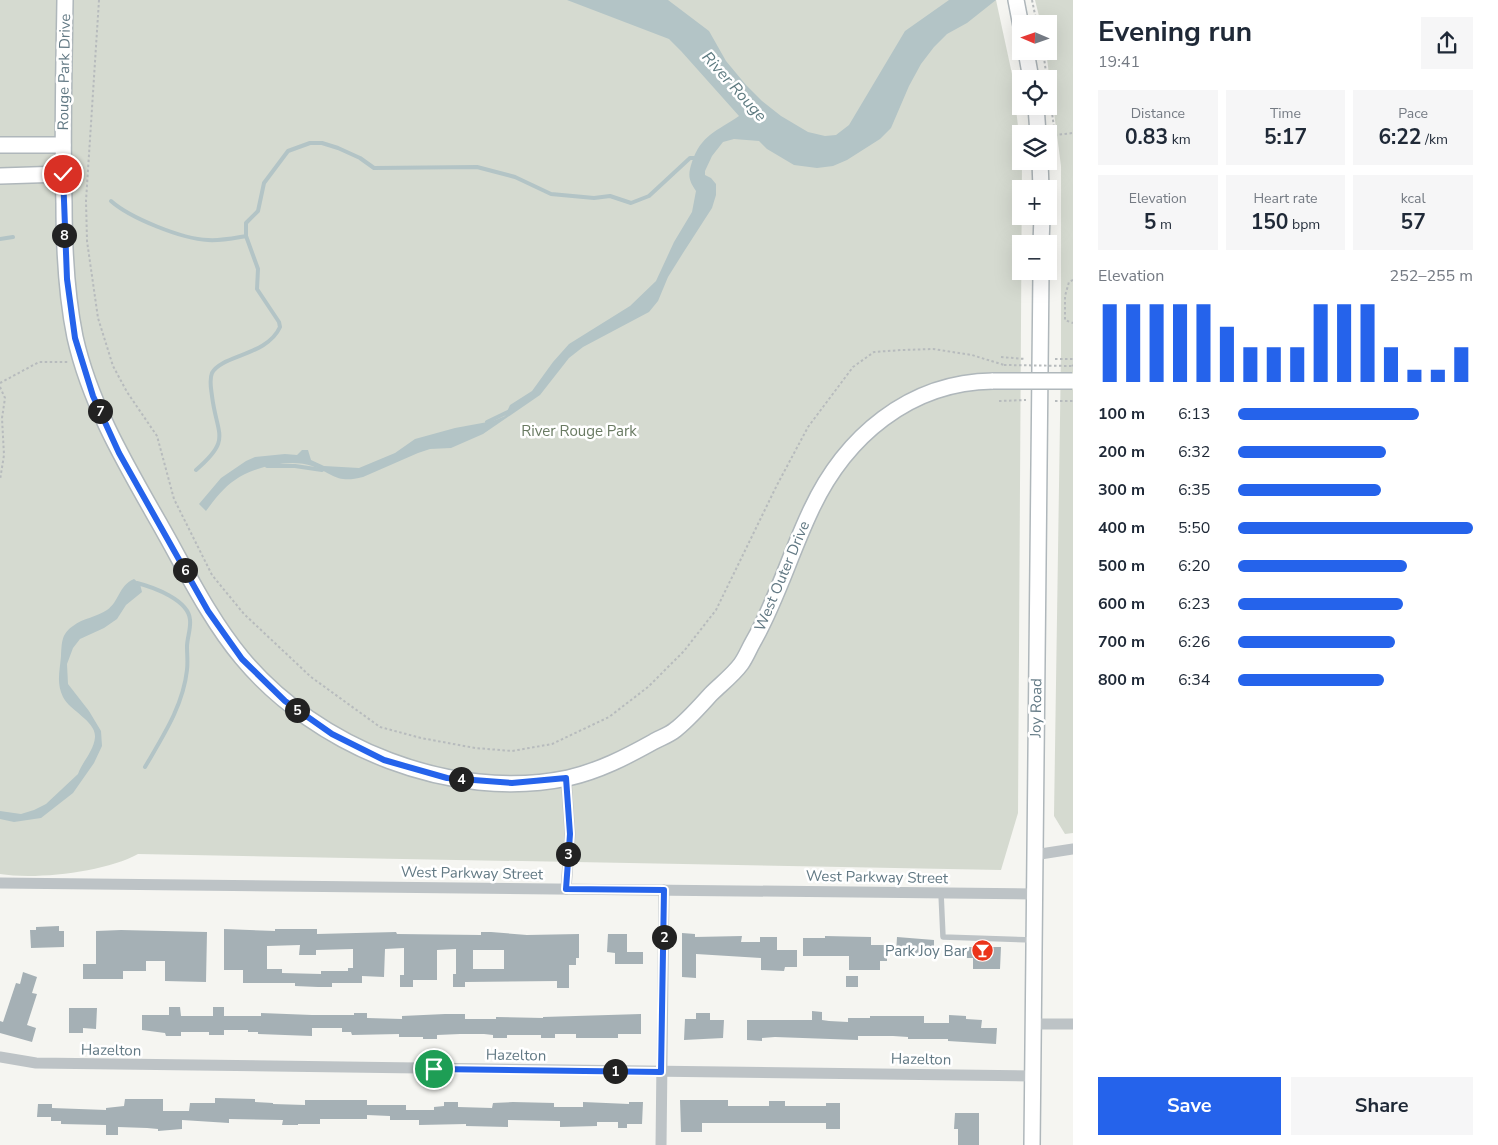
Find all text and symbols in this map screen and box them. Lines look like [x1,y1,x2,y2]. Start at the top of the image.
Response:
text: Evening run [1098,13,1252,51]
street label: Rouge Park Drive [53,14,75,130]
north arrow [1012,15,1058,60]
map controls [1012,15,1057,280]
button: share [1421,17,1473,69]
water label: River Rouge [697,47,772,127]
text: 19:41 [1098,51,1140,73]
button: locate [1012,70,1057,115]
text: Distance [1131,104,1185,123]
text: Time [1270,104,1301,123]
text: Pace [1398,104,1428,123]
text: 0.83 [1125,123,1168,151]
text: 5:17 [1264,123,1307,151]
text: 6:22 [1378,123,1421,151]
button: layers [1012,125,1057,170]
text: km [1168,130,1191,149]
text: /km [1421,130,1448,149]
pin [42,153,84,195]
icon: check [49,160,77,188]
button: + [1012,180,1057,225]
text: Elevation [1129,189,1187,208]
text: Heart rate [1253,189,1318,208]
text: kcal [1401,189,1426,208]
text: 5 [1144,208,1156,236]
text: 150 [1251,208,1288,236]
text: 57 [1401,208,1426,236]
text: m [1156,215,1172,234]
text: bpm [1288,215,1320,234]
pin: 8 [52,222,76,248]
text: 8 [60,226,69,245]
button: − [1012,235,1057,280]
text: Elevation [1098,265,1164,287]
text: 252–255 m [1390,265,1473,287]
pin: 7 [88,398,112,424]
text: 7 [96,402,105,421]
text: 100 m [1098,403,1145,425]
text: 6:13 [1178,403,1210,425]
park label: River Rouge Park [521,421,637,441]
text: 200 m [1098,441,1145,463]
text: 6:32 [1178,441,1210,463]
text: 300 m [1098,479,1145,501]
text: 6:35 [1178,479,1210,501]
text: 400 m [1098,517,1145,539]
text: 5:50 [1178,517,1210,539]
street label: West Outer Drive [750,518,814,634]
text: 500 m [1098,555,1145,577]
text: 6:20 [1178,555,1210,577]
pin: 6 [172,558,198,582]
text: 6 [181,561,190,580]
text: 600 m [1098,593,1145,615]
text: 6:23 [1178,593,1210,615]
text: 700 m [1098,631,1145,653]
text: 6:26 [1178,631,1210,653]
text: 800 m [1098,669,1145,691]
text: 6:34 [1178,669,1210,691]
street label: Joy Road [1025,678,1047,739]
pin: 5 [284,698,310,722]
text: 5 [293,701,302,720]
pin: 4 [448,766,474,792]
text: 4 [457,770,466,789]
pin: 3 [556,842,580,866]
text: 3 [564,845,573,864]
street label: West Parkway Street [401,862,544,884]
street label: West Parkway Street [806,866,949,888]
pin: 2 [652,924,676,950]
text: 2 [660,928,669,947]
bar icon: Park Joy Bar [971,939,995,963]
place label: Park Joy Bar [885,941,968,961]
street label: Hazelton [81,1039,141,1061]
street label: Hazelton [486,1044,546,1066]
pin [413,1048,455,1090]
street label: Hazelton [891,1048,951,1070]
icon: arrive [420,1055,448,1083]
pin: 1 [602,1058,628,1084]
text: 1 [611,1062,620,1081]
button: Save [1098,1077,1281,1135]
button: Share [1291,1077,1473,1135]

